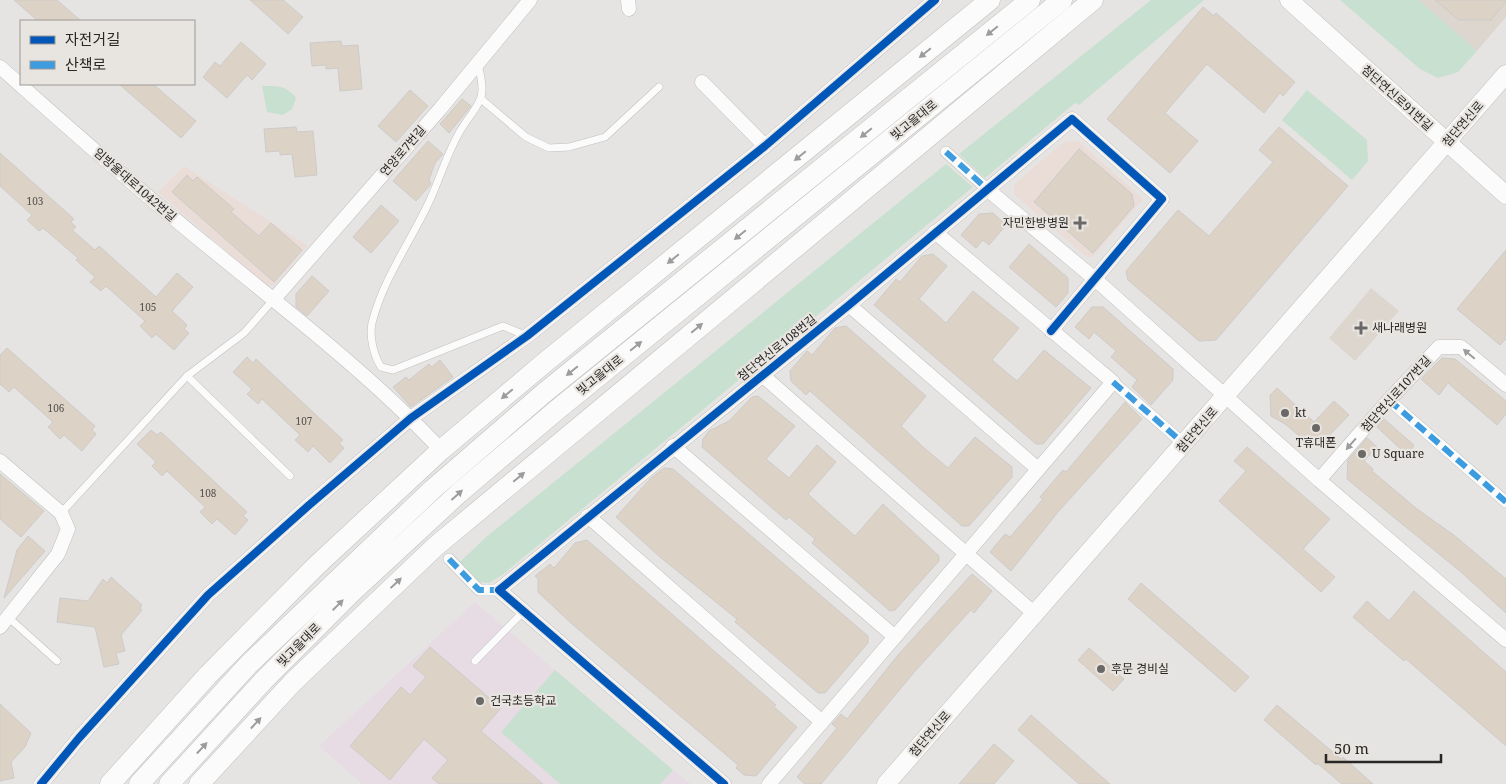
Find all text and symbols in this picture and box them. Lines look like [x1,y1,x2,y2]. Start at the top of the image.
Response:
legend [20,20,195,85]
one-way arrow [986,25,999,36]
text: 자전거길 [65,29,120,49]
one-way arrow [919,48,932,59]
text: 산책로 [65,54,106,74]
street label: 첨단연신로91번길 [1358,61,1437,134]
street label: 빛고을대로 [887,96,940,144]
street label: 첨단연신로 [1438,97,1487,150]
street label: 연양로7번길 [376,122,429,180]
one-way arrow [860,128,873,139]
street label: 임방울대로1042번길 [90,144,180,225]
one-way arrow [793,151,806,162]
house number: 103 [27,194,44,208]
place label: 자민한방병원 [1003,214,1069,231]
marker: 자민한방병원 [1073,216,1087,230]
one-way arrow [733,230,746,241]
one-way arrow [667,253,680,264]
house number: 105 [140,300,156,314]
street label: 첨단연신로108번길 [733,310,820,385]
place label: 새나래병원 [1372,319,1427,336]
marker: 새나래병원 [1354,321,1368,335]
one-way arrow [691,322,704,333]
one-way arrow [629,340,642,351]
one-way arrow [1462,348,1475,359]
street label: 빛고을대로 [573,351,626,399]
street label: 첨단연신로107번길 [1357,352,1435,436]
one-way arrow [566,365,579,376]
one-way arrow [500,389,513,400]
house number: 106 [48,401,65,415]
street label: 첨단연신로 [1172,403,1221,456]
place label: kt [1295,404,1306,421]
marker: kt [1279,407,1291,419]
house number: 107 [296,414,313,428]
marker: T휴대폰 [1310,422,1322,434]
place label: T휴대폰 [1296,434,1336,451]
one-way arrow [1345,437,1357,449]
place label: U Square [1372,445,1424,462]
marker: U Square [1356,448,1368,460]
one-way arrow [512,471,525,482]
house number: 108 [200,486,217,500]
one-way arrow [451,489,463,501]
one-way arrow [389,577,401,589]
one-way arrow [332,600,344,612]
street label: 빛고을대로 [273,619,324,670]
place label: 후문 경비실 [1111,660,1169,677]
marker: 후문 경비실 [1095,663,1107,675]
place label: 건국초등학교 [490,692,556,709]
marker: 건국초등학교 [474,695,486,707]
street label: 첨단연신로 [905,707,954,760]
one-way arrow [250,717,262,729]
scale bar [1326,732,1441,764]
text: 50 m [1334,738,1369,758]
one-way arrow [196,743,208,755]

